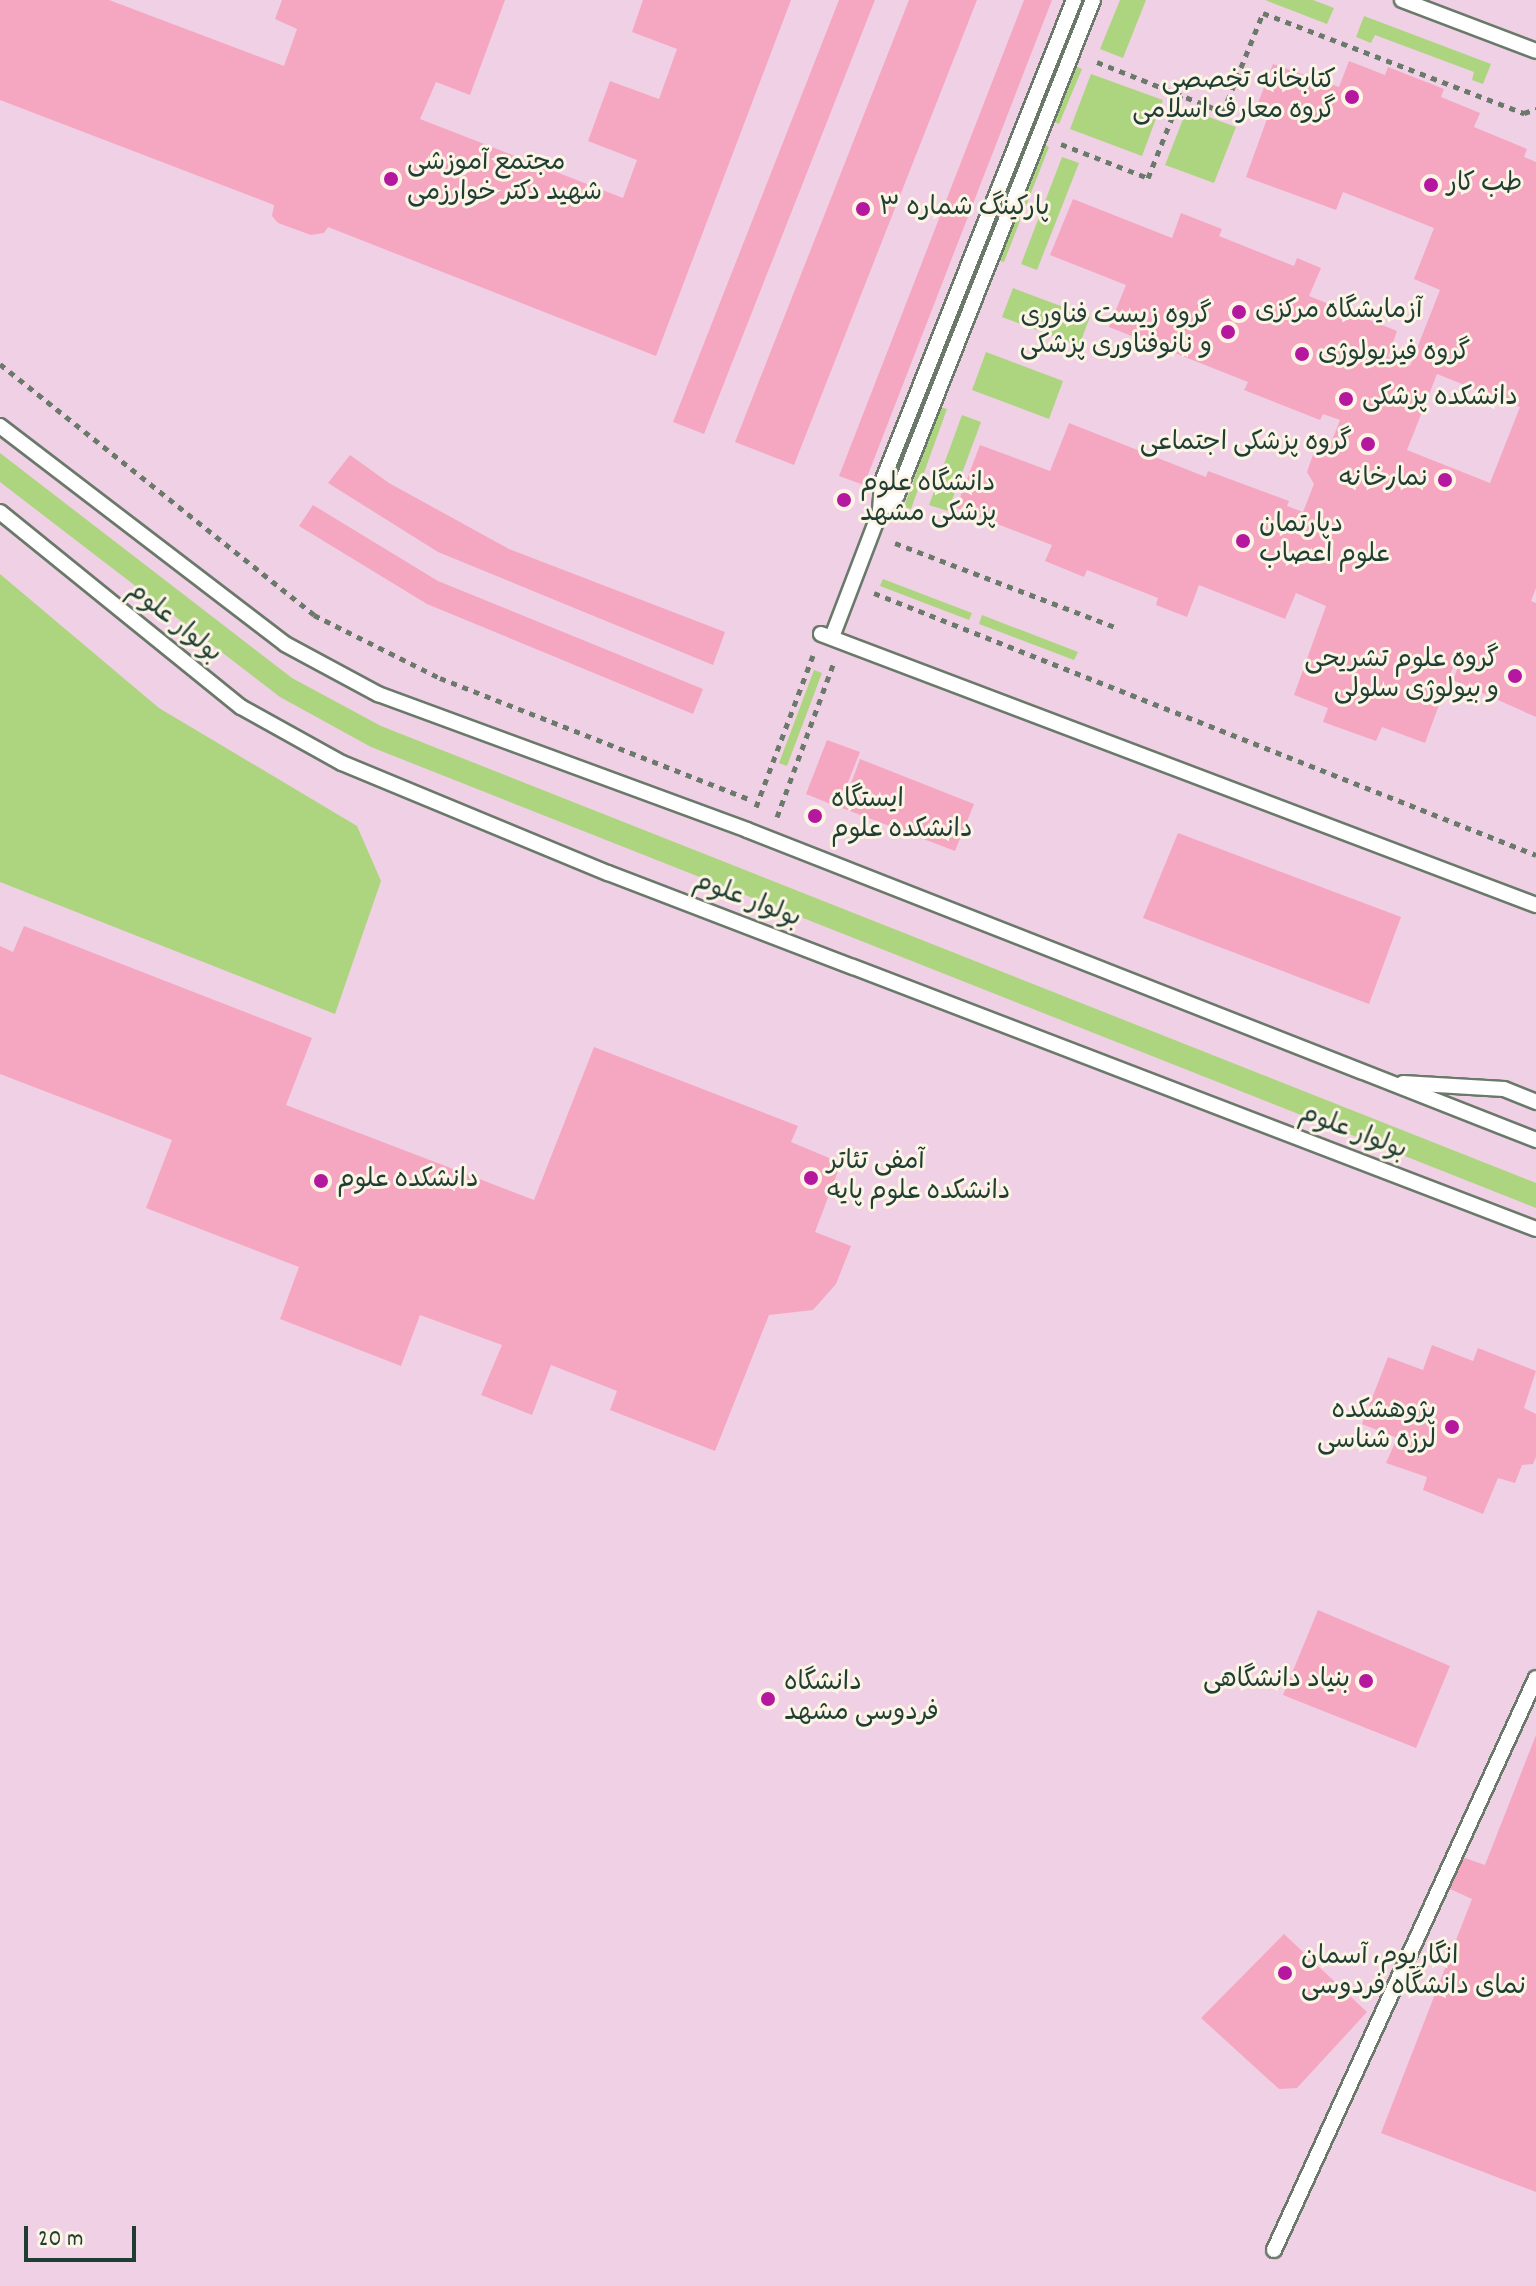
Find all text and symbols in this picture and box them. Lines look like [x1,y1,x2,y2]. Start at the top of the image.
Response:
place label: کتابخانه تخصصی گروه معارف اسلامی [1132,66,1336,128]
marker: کتابخانه تخصصی گروه معارف اسلامی [1343,88,1361,106]
place label: مجتمع آموزشی شهید دکتر خوارزمی [407,148,602,210]
place label: طب کار [1447,169,1522,201]
marker: مجتمع آموزشی شهید دکتر خوارزمی [382,170,400,188]
marker: طب کار [1422,176,1440,194]
place label: پارکینگ شماره ۳ [879,193,1050,225]
marker: پارکینگ شماره ۳ [854,200,872,218]
place label: آزمایشگاه مرکزی [1255,296,1422,328]
place label: گروه زیست فناوری و نانوفناوری پزشکی [1020,301,1212,362]
marker: آزمایشگاه مرکزی [1230,303,1248,321]
marker: گروه زیست فناوری و نانوفناوری پزشکی [1219,323,1237,341]
place label: گروه فیزیولوژی [1318,338,1470,370]
marker: گروه فیزیولوژی [1293,345,1311,363]
place label: دانشکده پزشکی [1362,383,1518,415]
marker: دانشکده پزشکی [1337,390,1355,408]
place label: گروه پزشکی اجتماعی [1140,428,1352,460]
marker: گروه پزشکی اجتماعی [1359,435,1377,453]
place label: نمارخانه [1339,464,1429,496]
place label: دانشگاه علوم پزشکی مشهد [860,469,997,530]
marker: نمارخانه [1436,471,1454,489]
marker: دانشگاه علوم پزشکی مشهد [835,491,853,509]
place label: دپارتمان علوم اعصاب [1259,510,1390,572]
marker: دپارتمان علوم اعصاب [1234,532,1252,550]
street label: بولوار علوم [121,576,227,670]
place label: گروه علوم تشریحی و بیولوژی سلولی [1304,645,1499,706]
marker: گروه علوم تشریحی و بیولوژی سلولی [1506,667,1524,685]
place label: ایستگاه دانشکده علوم [831,785,972,846]
marker: ایستگاه دانشکده علوم [806,807,824,825]
street label: بولوار علوم [689,866,805,936]
street label: بولوار علوم [1295,1098,1411,1168]
place label: آمفی تئاتر دانشکده علوم پایه [827,1147,1010,1208]
place label: دانشکده علوم [337,1165,478,1197]
marker: آمفی تئاتر دانشکده علوم پایه [802,1169,820,1187]
marker: دانشکده علوم [312,1172,330,1190]
place label: پژوهشکده لرزه شناسی [1317,1396,1436,1458]
marker: پژوهشکده لرزه شناسی [1443,1418,1461,1436]
place label: بنیاد دانشگاهی [1203,1665,1350,1697]
place label: دانشگاه فردوسی مشهد [784,1668,939,1730]
marker: بنیاد دانشگاهی [1357,1672,1375,1690]
marker: دانشگاه فردوسی مشهد [759,1690,777,1708]
place label: انگاریوم، آسمان نمای دانشگاه فردوسی [1301,1942,1526,2004]
marker: انگاریوم، آسمان نمای دانشگاه فردوسی [1276,1964,1294,1982]
scale bar [28,2210,140,2260]
text: 20 m [38,2223,84,2257]

